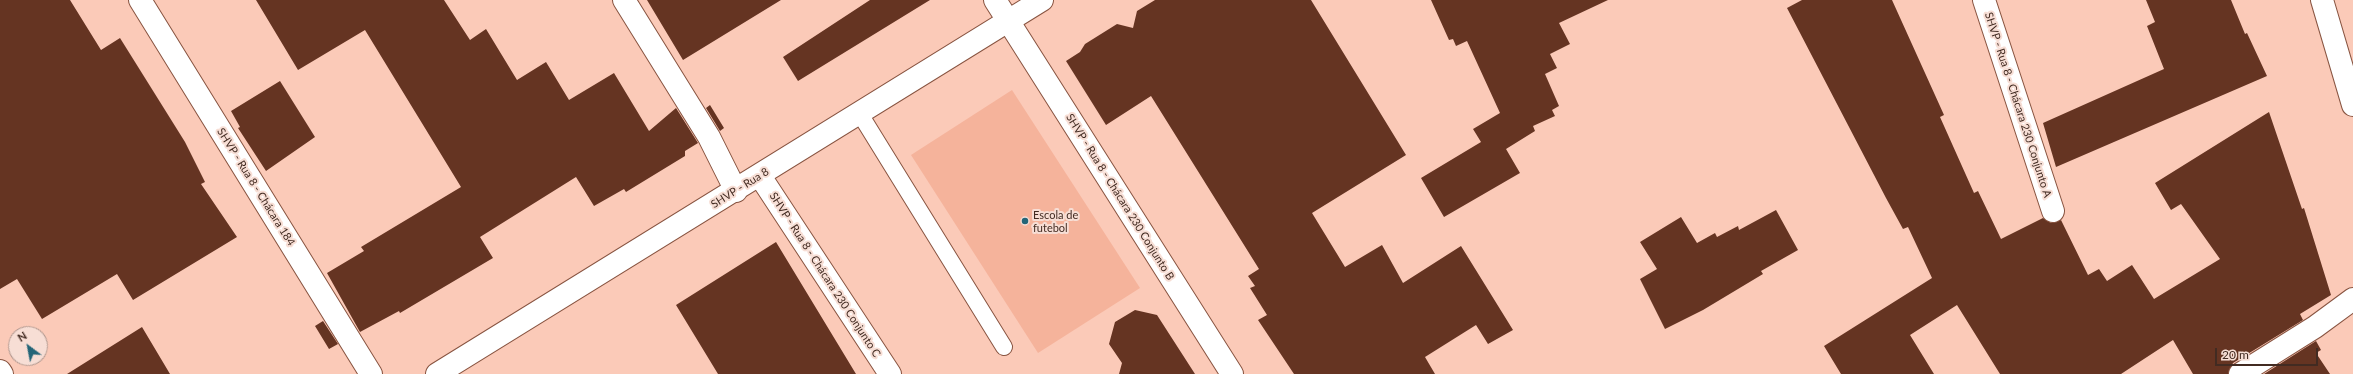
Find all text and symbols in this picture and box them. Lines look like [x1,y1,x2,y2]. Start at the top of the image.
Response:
street label: SHVP - Rua 8 - Chácara 230 Conjunto A [1982,11,2054,199]
street label: SHVP - Rua 8 - Chácara 230 Conjunto B [1063,111,1177,283]
street label: SHVP - Rua 8 - Chácara 184 [214,126,298,248]
street label: SHVP - Rua 8 [709,165,771,211]
street label: SHVP - Rua 8 - Chácara 230 Conjunto C [767,190,883,360]
place label: Escola de futebol [1033,208,1078,234]
marker: Escola de futebol [1020,216,1030,226]
north arrow [8,326,48,366]
text: N [15,328,29,344]
scale bar [2217,340,2320,366]
text: 20 m [2222,347,2249,362]

